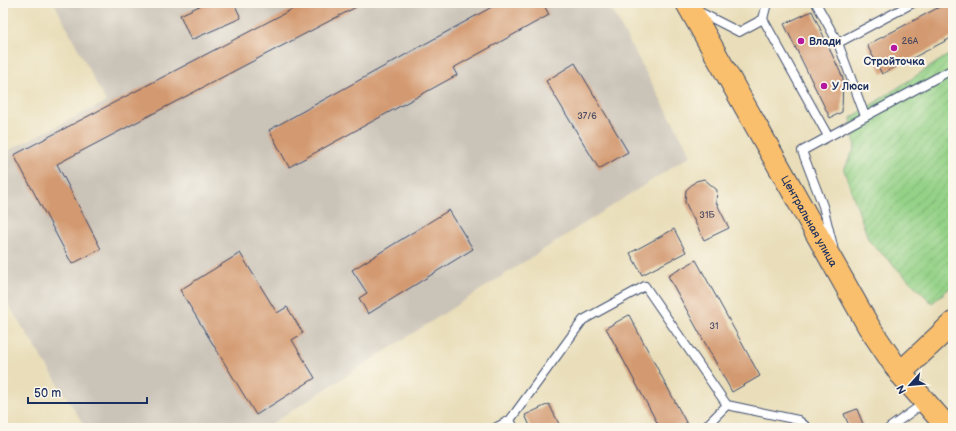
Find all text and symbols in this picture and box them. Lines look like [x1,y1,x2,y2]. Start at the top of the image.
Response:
place label: Влади [809,35,841,48]
marker: Влади [796,36,806,46]
house number: 26А [902,36,919,47]
marker: Стройточка [889,43,899,53]
place label: Стройточка [863,55,925,68]
place label: У Люси [832,80,869,93]
marker: У Люси [819,81,829,91]
house number: 37/6 [577,111,597,122]
street label: Центральная улица [778,173,840,270]
house number: 31Б [699,210,715,221]
house number: 31 [709,321,719,332]
north arrow [890,365,930,405]
scale bar [28,379,147,405]
text: N [894,383,909,396]
text: 50 m [34,386,61,401]

